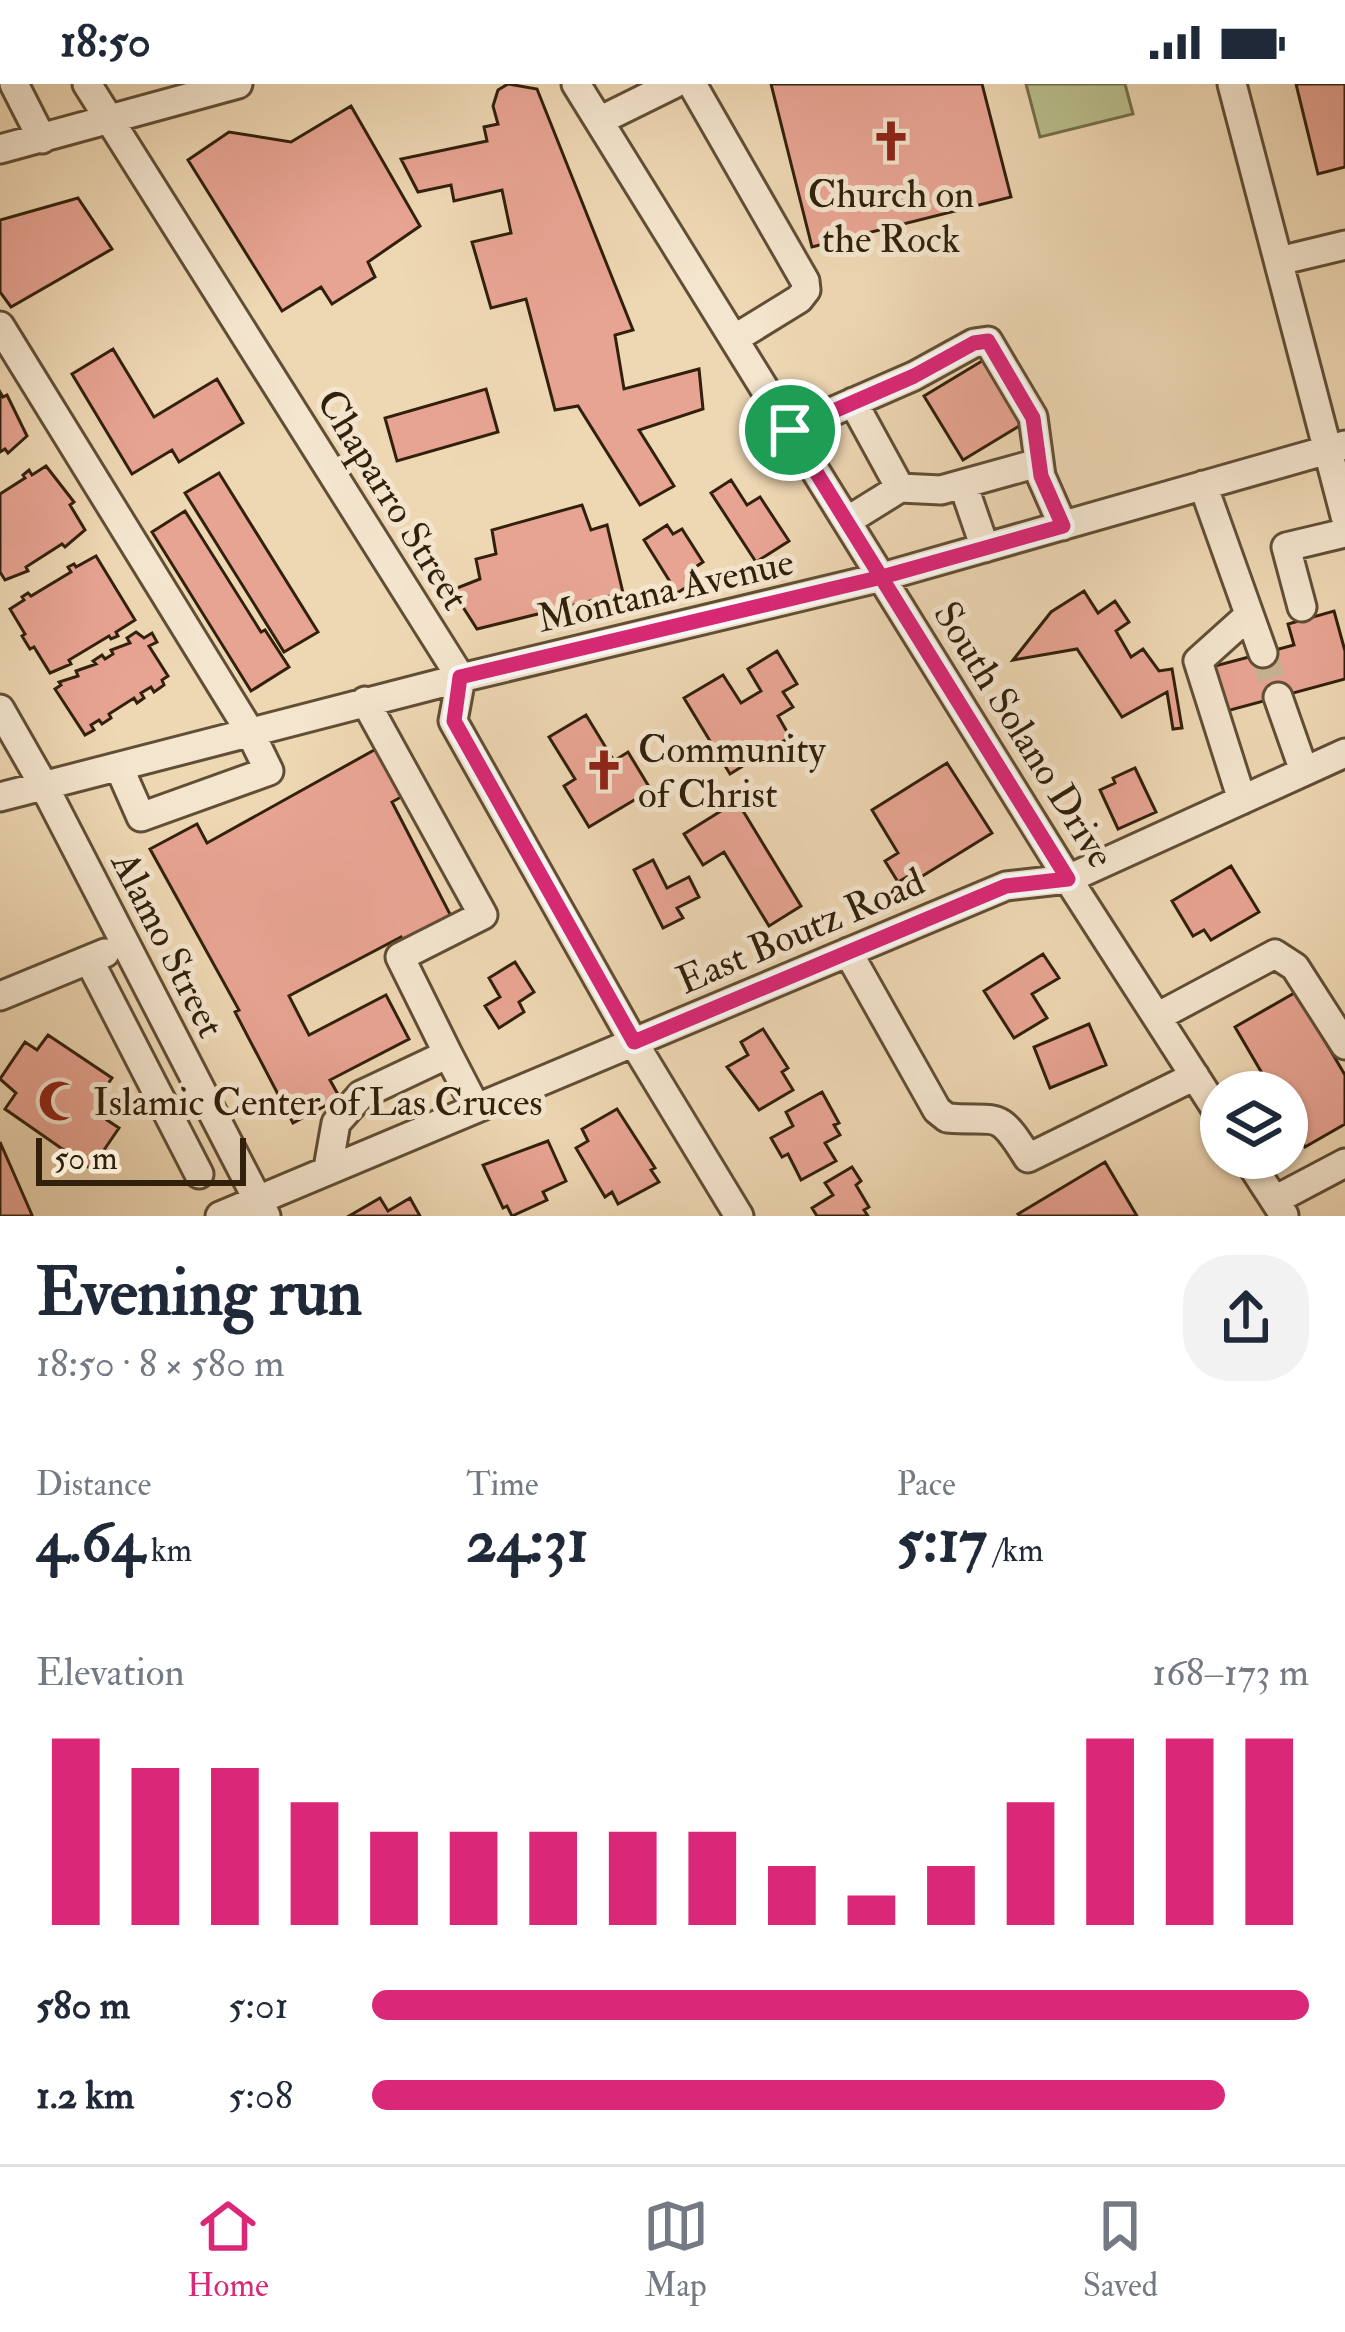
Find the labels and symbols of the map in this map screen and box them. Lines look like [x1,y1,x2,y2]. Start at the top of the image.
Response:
church icon: Church on the Rock [868,118,914,164]
place label: Church on the Rock [808,170,974,264]
pin [739,379,841,481]
street label: Chaparro Street [306,381,480,619]
street label: Montana Avenue [532,537,798,644]
street label: South Solano Drive [922,593,1125,877]
place label: Community of Christ [638,725,827,819]
church icon: Community of Christ [581,747,627,793]
street label: Alamo Street [100,843,235,1046]
street label: East Boutz Road [670,857,932,1006]
mosque icon: Islamic Center of Las Cruces [36,1078,82,1124]
place label: Islamic Center of Las Cruces [93,1078,543,1127]
scale bar [36,1132,246,1185]

